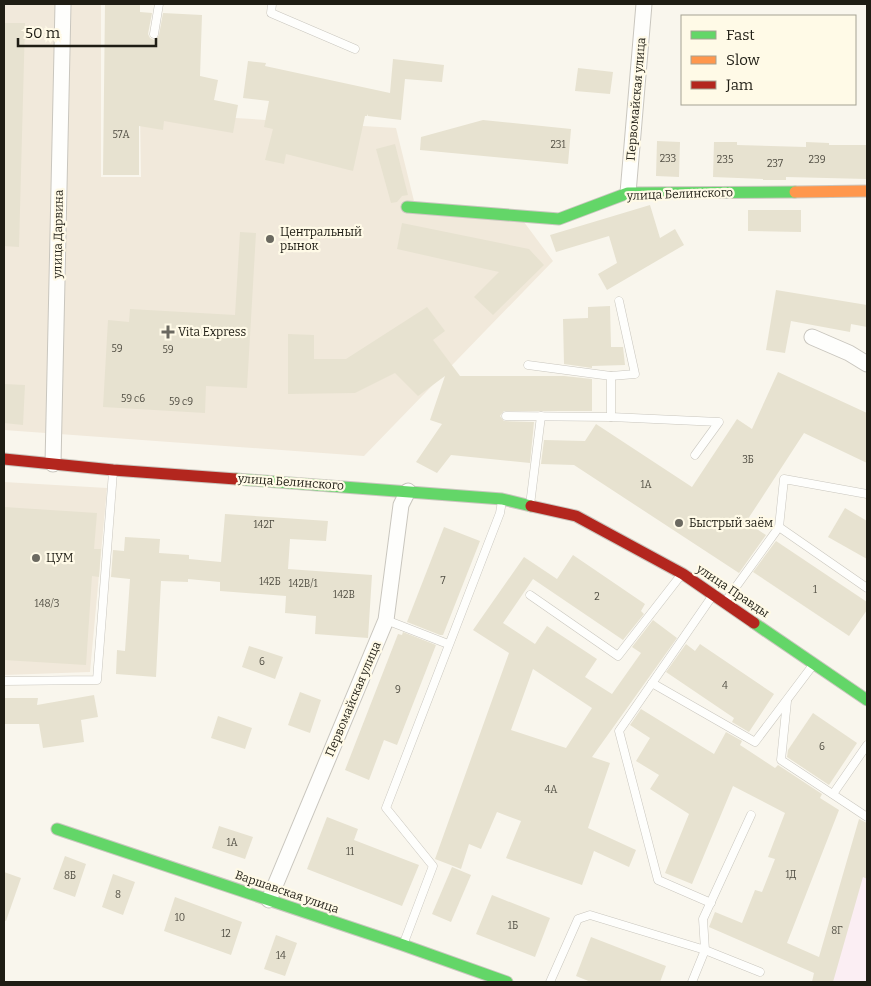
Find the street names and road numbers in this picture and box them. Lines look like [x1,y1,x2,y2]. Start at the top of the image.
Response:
street label: Первомайская улица [624,36,648,161]
street label: улица Белинского [626,185,733,203]
street label: улица Дарвина [50,189,66,280]
street label: улица Белинского [236,471,345,493]
street label: улица Правды [693,561,772,621]
street label: Первомайская улица [322,639,384,759]
street label: Варшавская улица [233,868,341,916]

